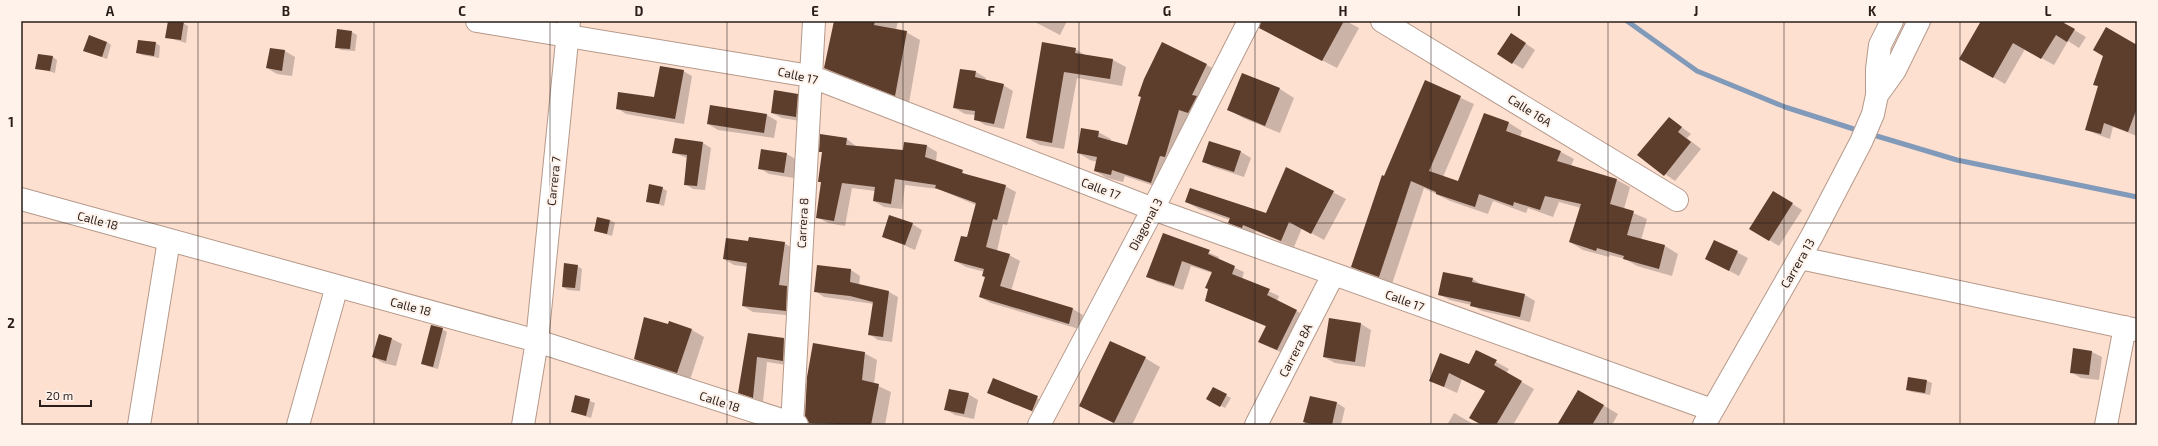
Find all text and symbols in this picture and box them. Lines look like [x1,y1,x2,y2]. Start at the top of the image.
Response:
text: A [106,3,115,19]
text: B [282,3,290,19]
text: C [458,3,466,19]
text: D [635,3,644,19]
text: E [811,3,819,19]
text: F [987,3,995,19]
text: G [1163,3,1171,19]
text: H [1339,3,1348,19]
text: I [1517,3,1521,19]
text: J [1694,3,1698,19]
text: K [1868,3,1877,19]
text: L [2045,3,2052,19]
street label: Calle 17 [777,64,819,86]
street label: Calle 16A [1506,91,1555,129]
text: 1 [8,114,14,130]
street label: Carrera 7 [543,156,563,206]
street label: Calle 17 [1080,174,1122,202]
street label: Diagonal 3 [1125,195,1165,253]
street label: Carrera 8 [794,197,810,249]
street label: Calle 18 [76,208,120,232]
street label: Carrera 13 [1777,236,1817,290]
street label: Calle 17 [1384,286,1426,314]
street label: Calle 18 [389,294,433,318]
text: 2 [7,315,15,331]
street label: Carrera 8A [1276,320,1315,379]
scale bar [40,382,91,408]
text: 20 m [46,388,73,402]
street label: Calle 18 [698,388,742,414]

